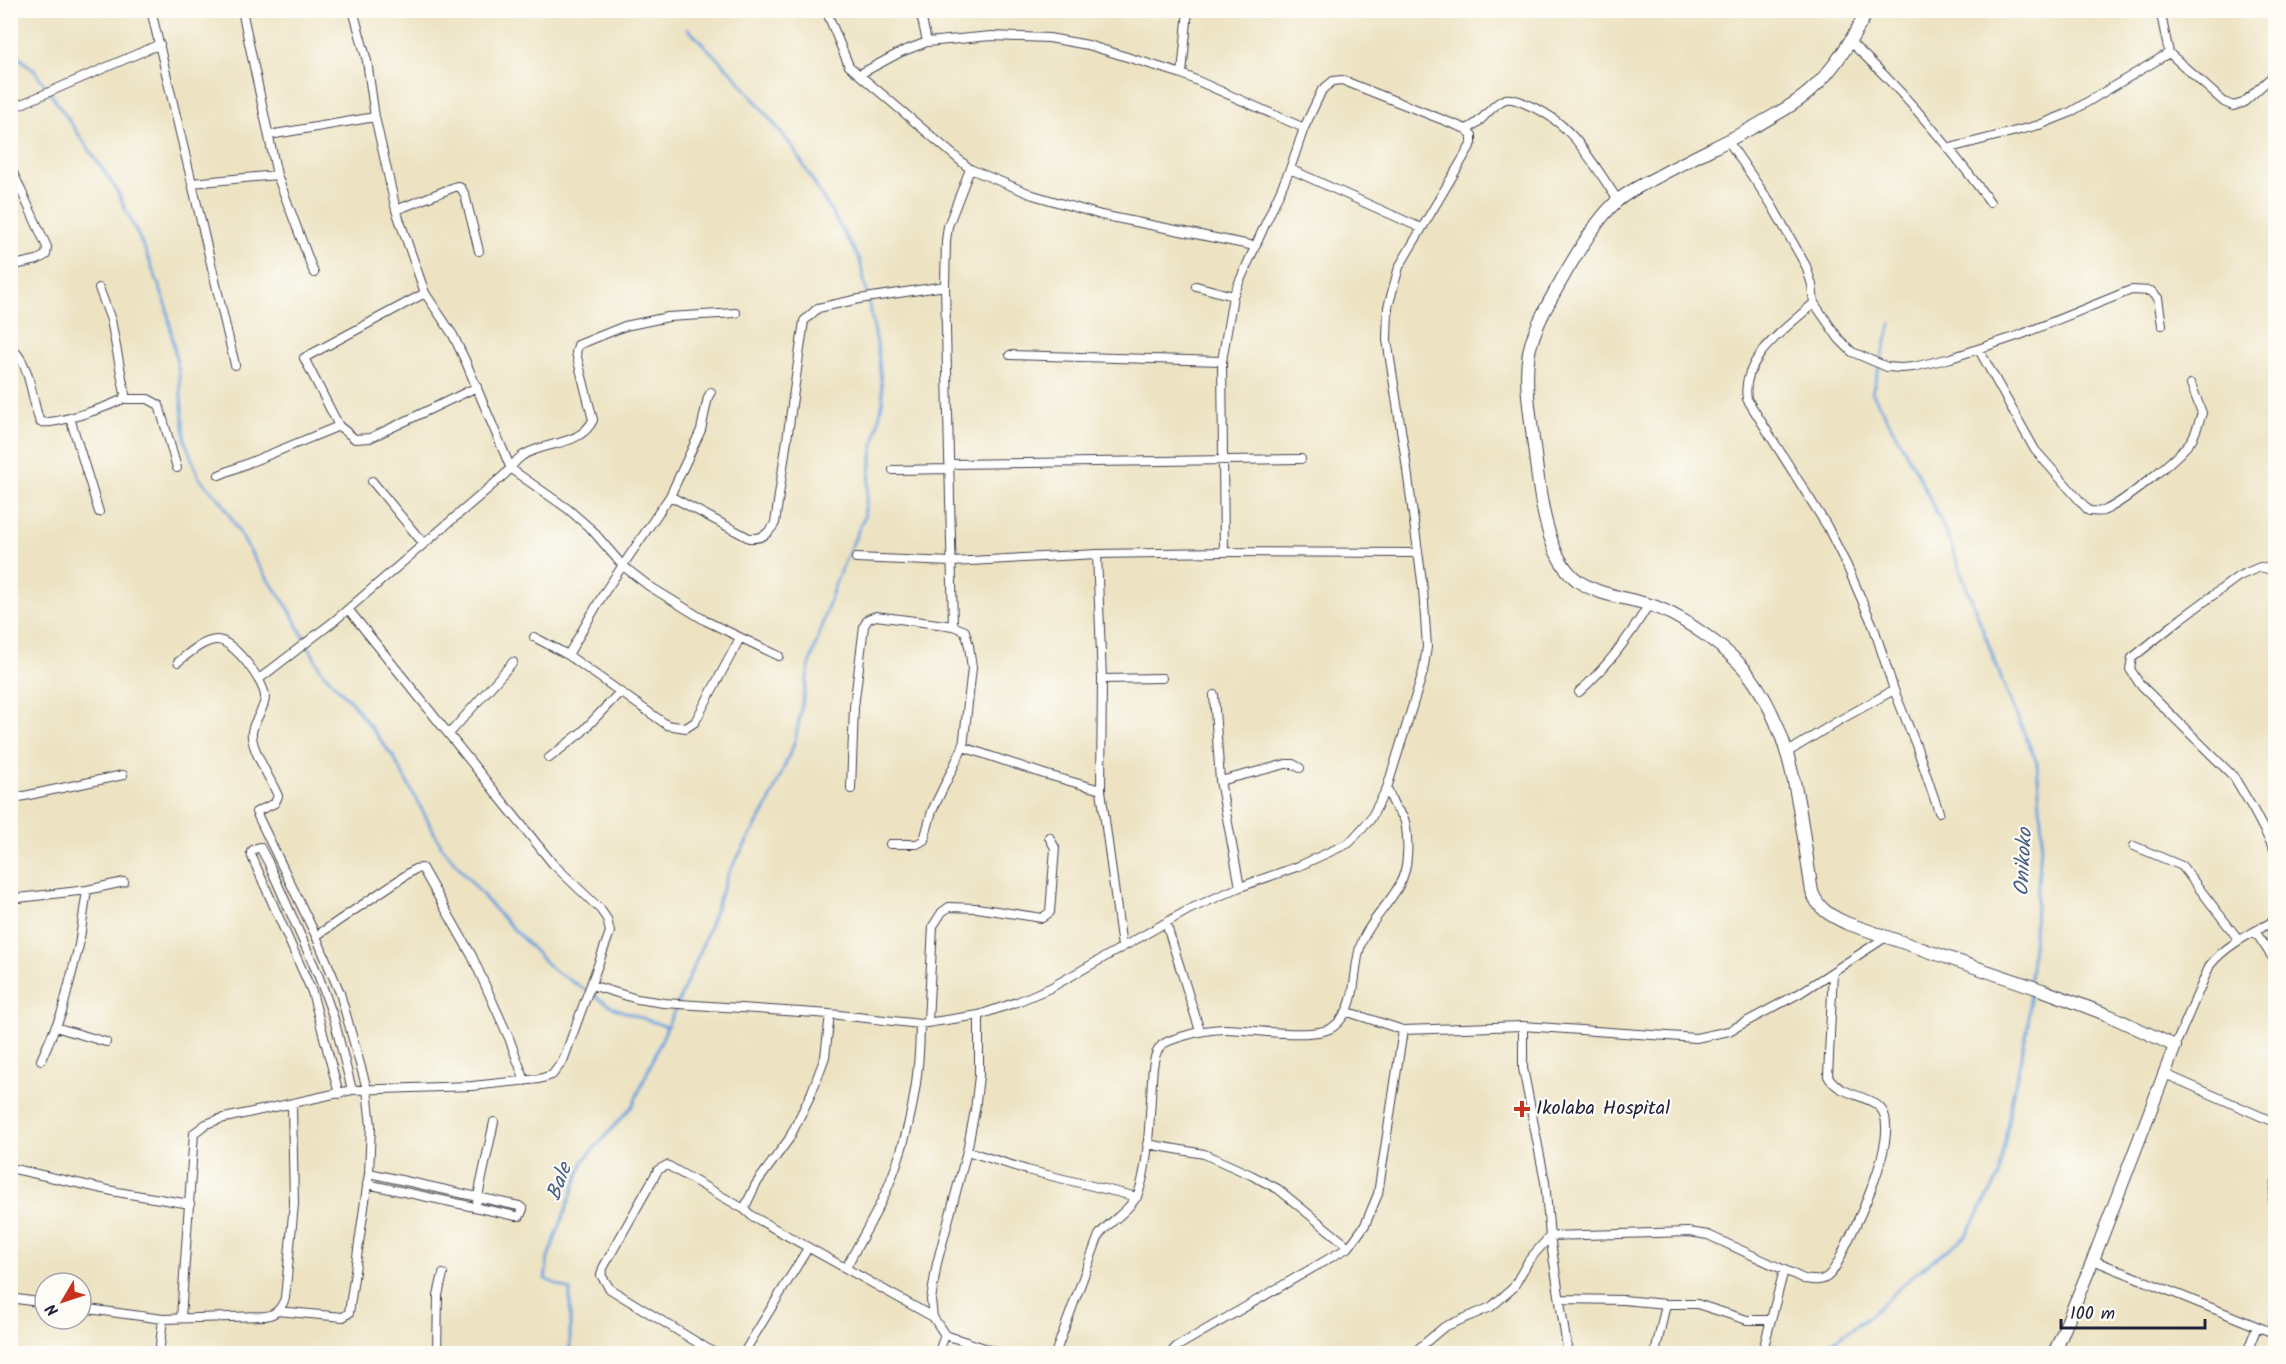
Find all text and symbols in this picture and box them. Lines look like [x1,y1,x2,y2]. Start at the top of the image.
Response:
water label: Onikoko [2006,826,2042,897]
place label: Ikolaba Hospital [1536,1093,1670,1125]
marker: Ikolaba Hospital [1513,1100,1531,1118]
water label: Bale [538,1156,583,1205]
north arrow [33,1271,93,1331]
scale bar [2061,1292,2205,1330]
text: N [40,1298,65,1321]
text: 100 m [2070,1300,2115,1329]

